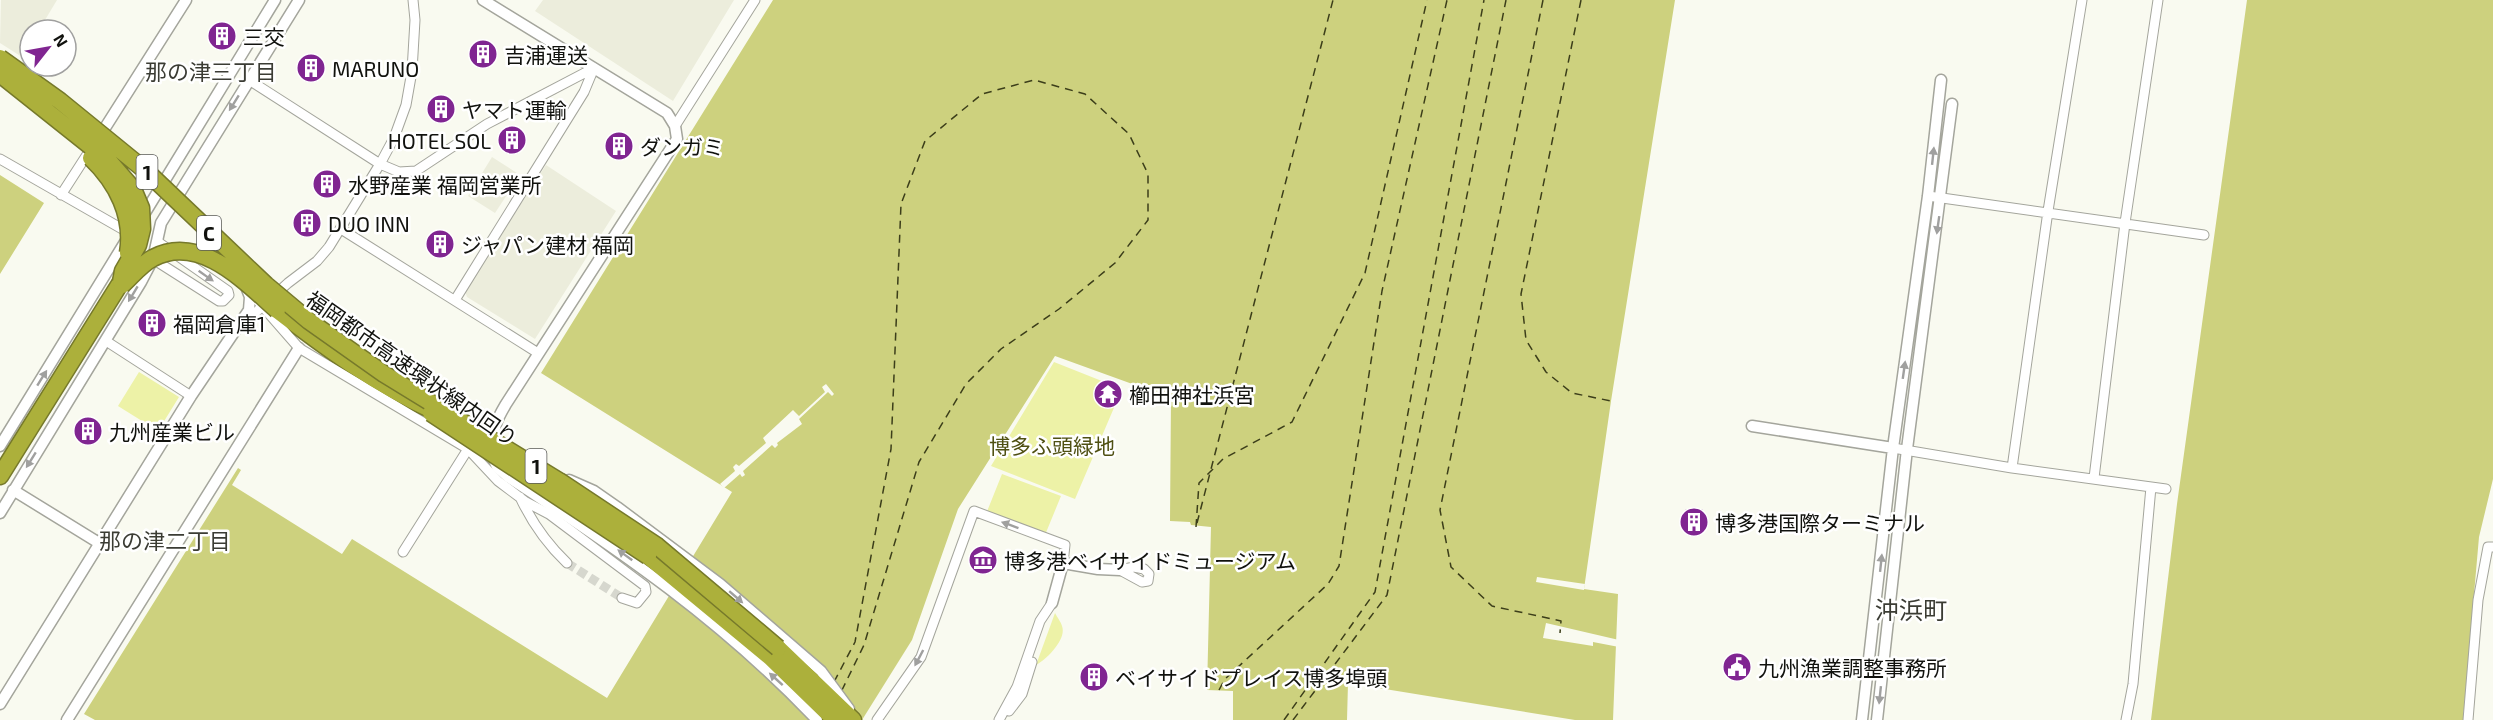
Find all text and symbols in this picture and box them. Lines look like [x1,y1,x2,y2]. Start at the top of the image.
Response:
north arrow [18,18,78,78]
building icon: 三交 [206,20,238,52]
place label: 三交 [243,24,285,49]
text: N [50,30,72,50]
building icon: 吉浦運送 [467,38,499,70]
place label: 吉浦運送 [504,42,588,67]
building icon: MARUNO [295,52,327,84]
place label: MARUNO [332,56,419,81]
district label: 那の津三丁目 [145,58,277,84]
building icon: ヤマト運輸 [425,93,457,125]
one-way arrow [229,95,240,111]
place label: ヤマト運輸 [462,97,567,122]
building icon: HOTEL SOL [496,124,528,156]
place label: HOTEL SOL [388,128,491,153]
building icon: ダンガミ [603,130,635,162]
place label: ダンガミ [640,134,724,159]
one-way arrow [1928,146,1938,165]
road number: 1 [136,155,158,189]
building icon: 水野産業 福岡営業所 [311,168,343,200]
place label: 水野産業 福岡営業所 [348,172,542,197]
building icon: DUO INN [291,207,323,239]
place label: DUO INN [328,211,410,236]
road number: C [197,216,221,250]
one-way arrow [1933,216,1942,235]
building icon: ジャパン建材 福岡 [424,228,456,260]
place label: ジャパン建材 福岡 [461,232,634,257]
one-way arrow [198,270,214,282]
street label: 福岡都市高速環状線内回り [302,285,522,451]
one-way arrow [128,286,139,302]
building icon: 福岡倉庫1 [136,307,168,339]
place label: 福岡倉庫1 [173,311,265,336]
one-way arrow [1900,360,1909,379]
one-way arrow [36,370,47,386]
temple icon: 櫛田神社浜宮 [1092,378,1124,410]
place label: 櫛田神社浜宮 [1129,382,1255,407]
building icon: 九州産業ビル [72,415,104,447]
place label: 九州産業ビル [109,419,235,444]
park label: 博多ふ頭緑地 [989,433,1115,458]
road number: 1 [526,449,546,483]
one-way arrow [26,452,37,468]
building icon: 博多港国際ターミナル [1678,506,1710,538]
place label: 博多港国際ターミナル [1715,510,1925,535]
one-way arrow [1001,519,1019,529]
district label: 那の津二丁目 [99,527,231,553]
museum icon: 博多港ベイサイドミュージアム [967,544,999,576]
place label: 博多港ベイサイドミュージアム [1004,548,1296,573]
one-way arrow [618,549,634,561]
one-way arrow [1876,554,1886,573]
one-way arrow [728,590,743,604]
district label: 沖浜町 [1875,595,1947,624]
one-way arrow [914,649,924,666]
public building icon: 九州漁業調整事務所 [1721,651,1753,683]
place label: 九州漁業調整事務所 [1758,655,1947,680]
building icon: ベイサイドプレイス博多埠頭 [1078,661,1110,693]
place label: ベイサイドプレイス博多埠頭 [1115,665,1387,690]
one-way arrow [768,672,783,686]
one-way arrow [1875,686,1884,705]

